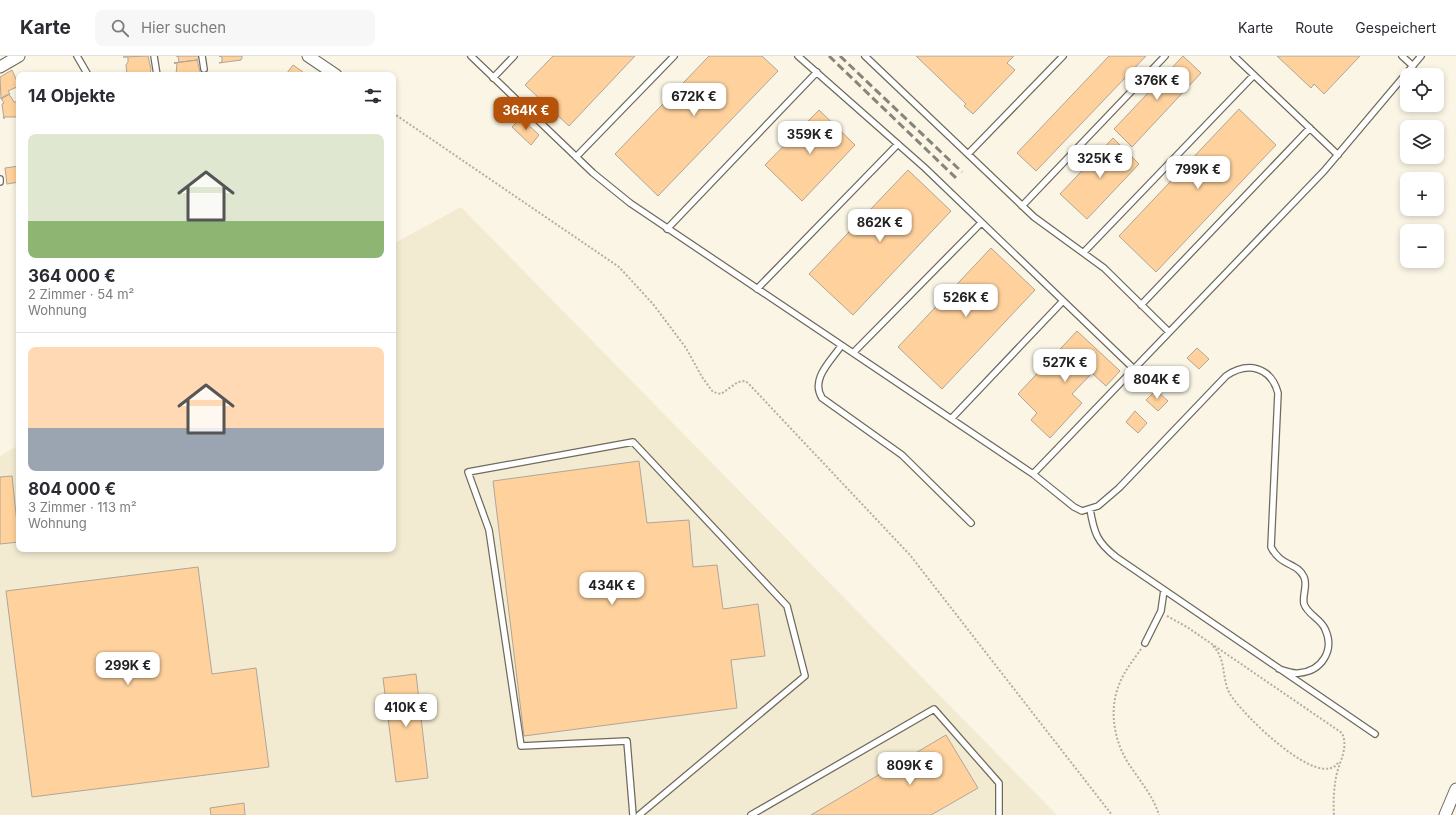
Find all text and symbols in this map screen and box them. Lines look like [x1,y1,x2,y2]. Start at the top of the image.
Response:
search box [95,10,375,46]
text: Karte [20,16,71,39]
icon: search [109,17,131,39]
text: Hier suchen [141,18,226,37]
text: Karte [1238,19,1273,36]
text: Route [1295,19,1333,36]
text: Gespeichert [1355,19,1436,36]
pin: 376K € [1124,67,1190,101]
map controls [1400,68,1444,268]
button: locate [1400,68,1444,112]
text: 376K € [1134,72,1180,88]
pin: 672K € [661,83,727,117]
icon: filters [362,85,384,107]
text: 14 Objekte [28,86,115,106]
text: 672K € [671,88,717,104]
pin: 364K € [493,97,559,131]
text: 364K € [503,102,549,118]
button: layers [1400,120,1444,164]
pin: 359K € [777,121,843,155]
text: 359K € [787,126,833,142]
pin: 325K € [1067,145,1133,179]
text: 325K € [1077,150,1123,166]
pin: 799K € [1165,156,1231,190]
icon: home [170,160,242,232]
text: 799K € [1175,161,1221,177]
button: + [1400,172,1444,216]
pin: 862K € [847,209,913,243]
text: 862K € [857,214,903,230]
button: − [1400,224,1444,268]
text: 364 000 € [28,266,116,286]
pin: 526K € [933,284,999,318]
text: 2 Zimmer · 54 m² [28,286,134,302]
text: 526K € [943,289,989,305]
text: Wohnung [28,302,87,318]
pin: 527K € [1032,349,1098,383]
text: 527K € [1042,354,1088,370]
pin: 804K € [1124,366,1190,400]
text: 804K € [1133,371,1181,387]
icon: home [170,373,242,445]
text: 804 000 € [28,479,116,499]
text: 3 Zimmer · 113 m² [28,499,137,515]
text: Wohnung [28,515,87,531]
pin: 434K € [579,572,645,606]
text: 434K € [588,577,636,593]
pin: 299K € [95,652,161,686]
text: 299K € [105,657,151,673]
pin: 410K € [373,694,439,728]
text: 410K € [384,699,428,715]
pin: 809K € [877,752,943,786]
text: 809K € [887,757,934,773]

